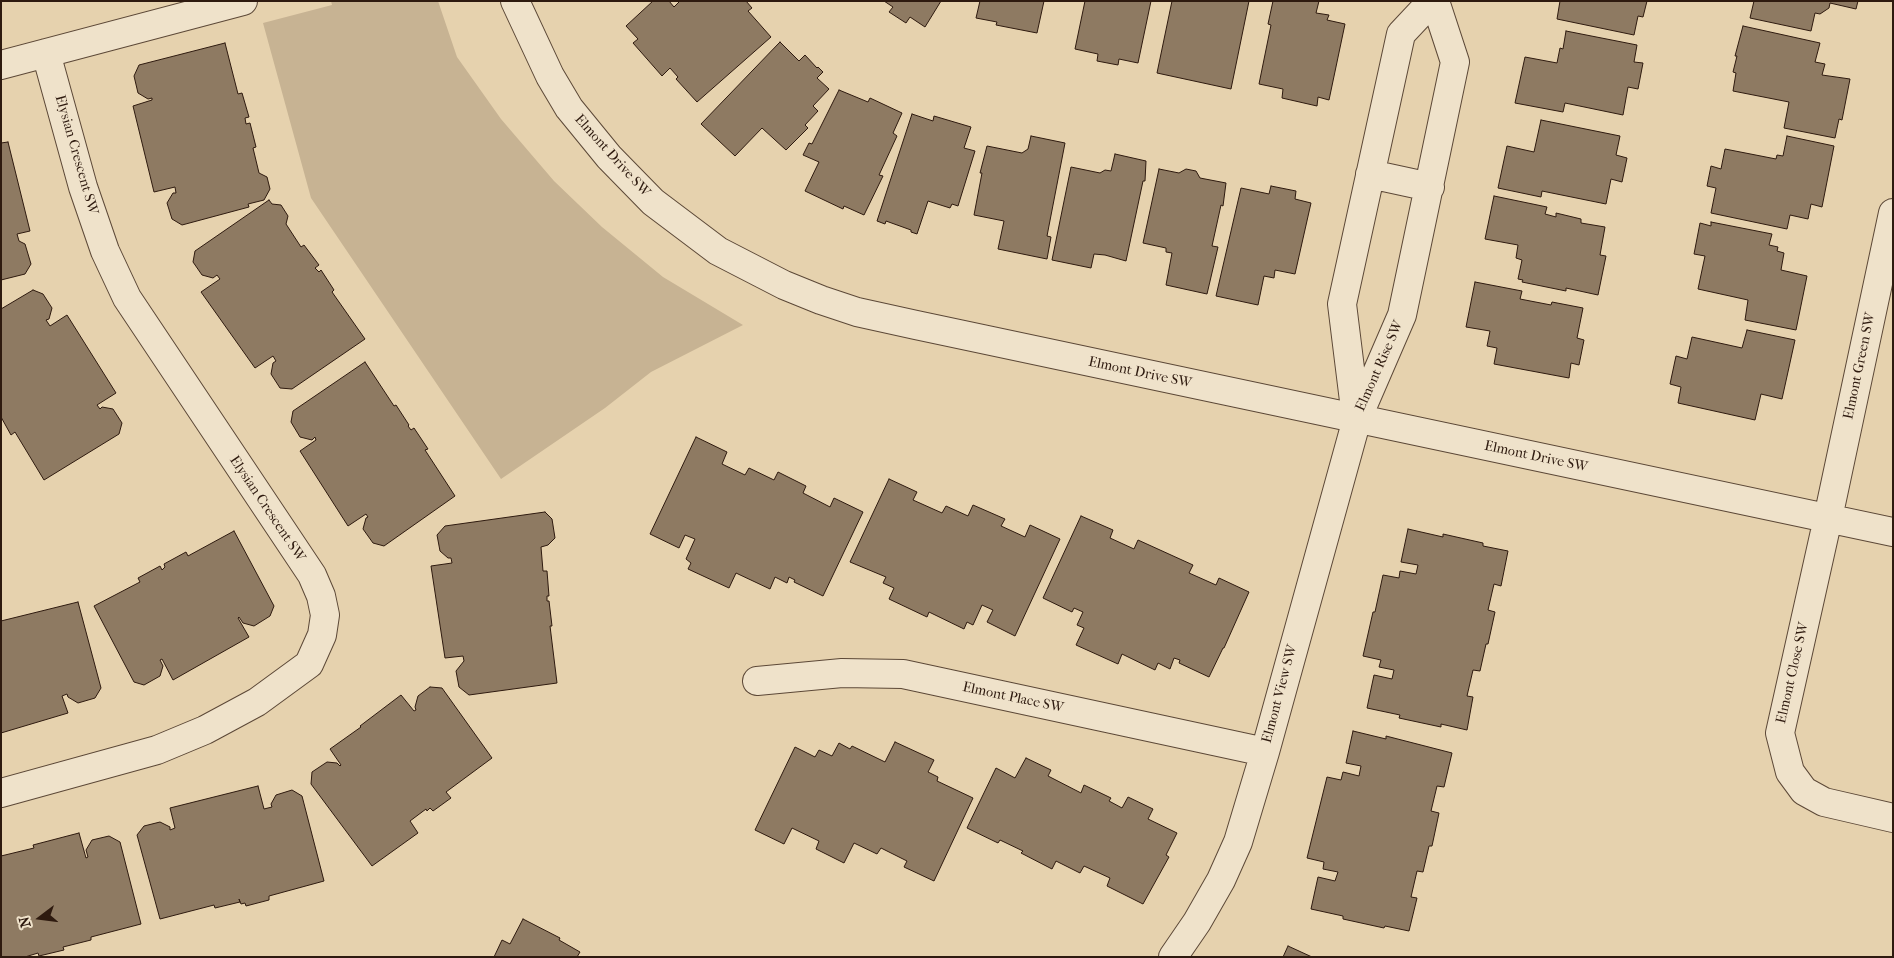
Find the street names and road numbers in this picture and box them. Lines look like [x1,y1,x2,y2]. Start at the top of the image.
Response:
street label: Elysian Crescent SW [51,93,101,217]
street label: Elmont Drive SW [571,111,653,201]
street label: Elmont Green SW [1840,311,1880,421]
street label: Elmont Rise SW [1353,318,1407,414]
street label: Elmont Drive SW [1087,354,1193,392]
street label: Elmont Drive SW [1483,438,1589,476]
street label: Elysian Crescent SW [225,453,309,565]
street label: Elmont Close SW [1773,621,1813,725]
street label: Elmont View SW [1259,643,1301,745]
street label: Elmont Place SW [961,679,1065,717]

